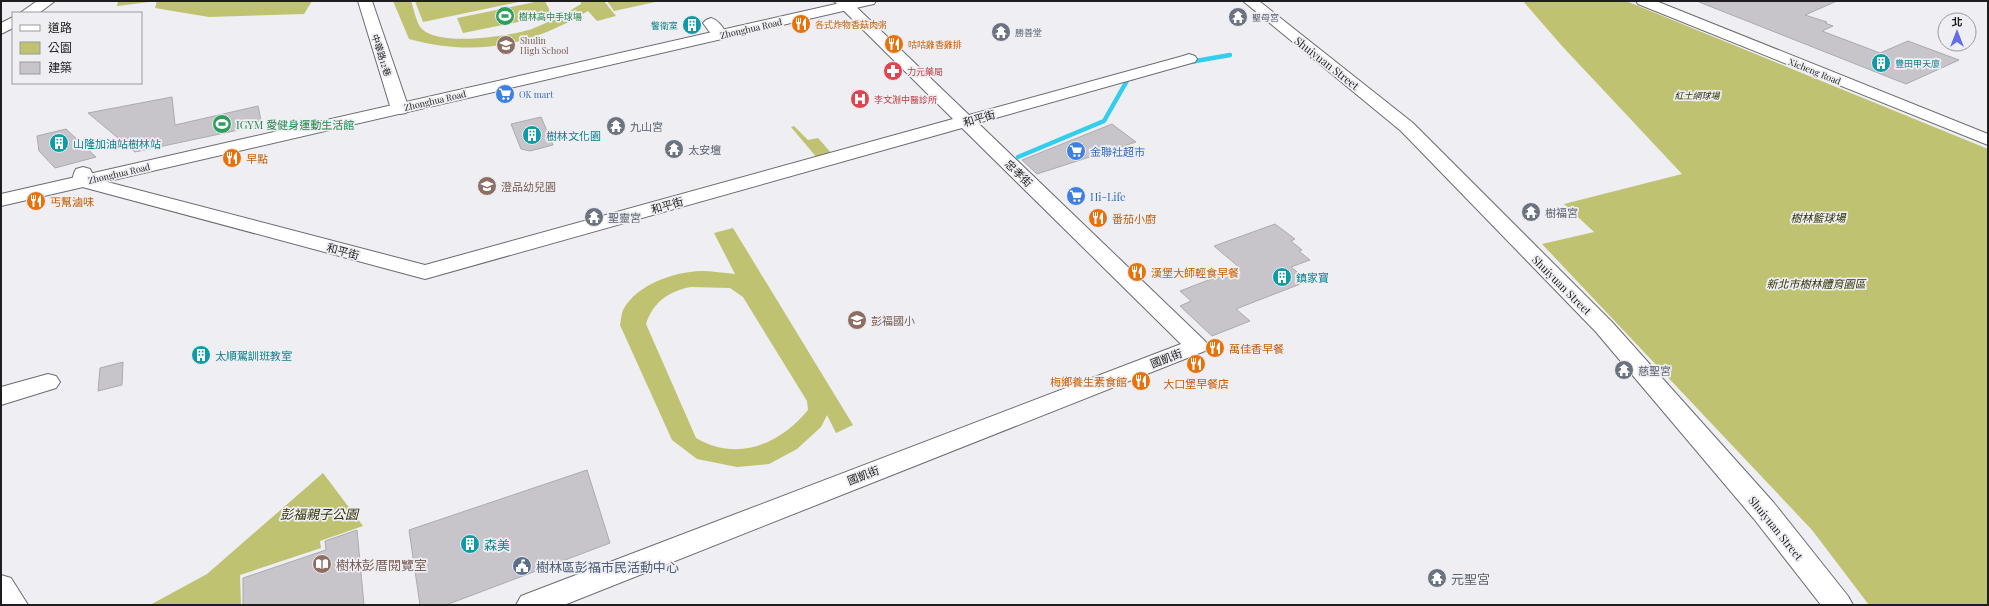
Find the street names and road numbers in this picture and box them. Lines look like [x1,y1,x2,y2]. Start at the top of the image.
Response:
street label: Zhonghua Road [719,15,784,41]
street label: 中華路12巷 [370,32,394,78]
street label: Shuiyuan Street [1292,33,1363,93]
street label: Xicheng Road [1787,55,1844,87]
street label: Zhonghua Road [403,87,468,113]
street label: 和平街 [961,106,997,130]
street label: 忠孝街 [1002,156,1036,190]
street label: Zhonghua Road [87,160,152,186]
street label: 和平街 [649,193,685,217]
street label: 和平街 [325,239,361,263]
street label: Shuiyuan Street [1529,252,1595,318]
street label: 國凱街 [1148,345,1184,371]
street label: 國凱街 [845,462,881,488]
street label: Shuiyuan Street [1746,493,1807,563]

